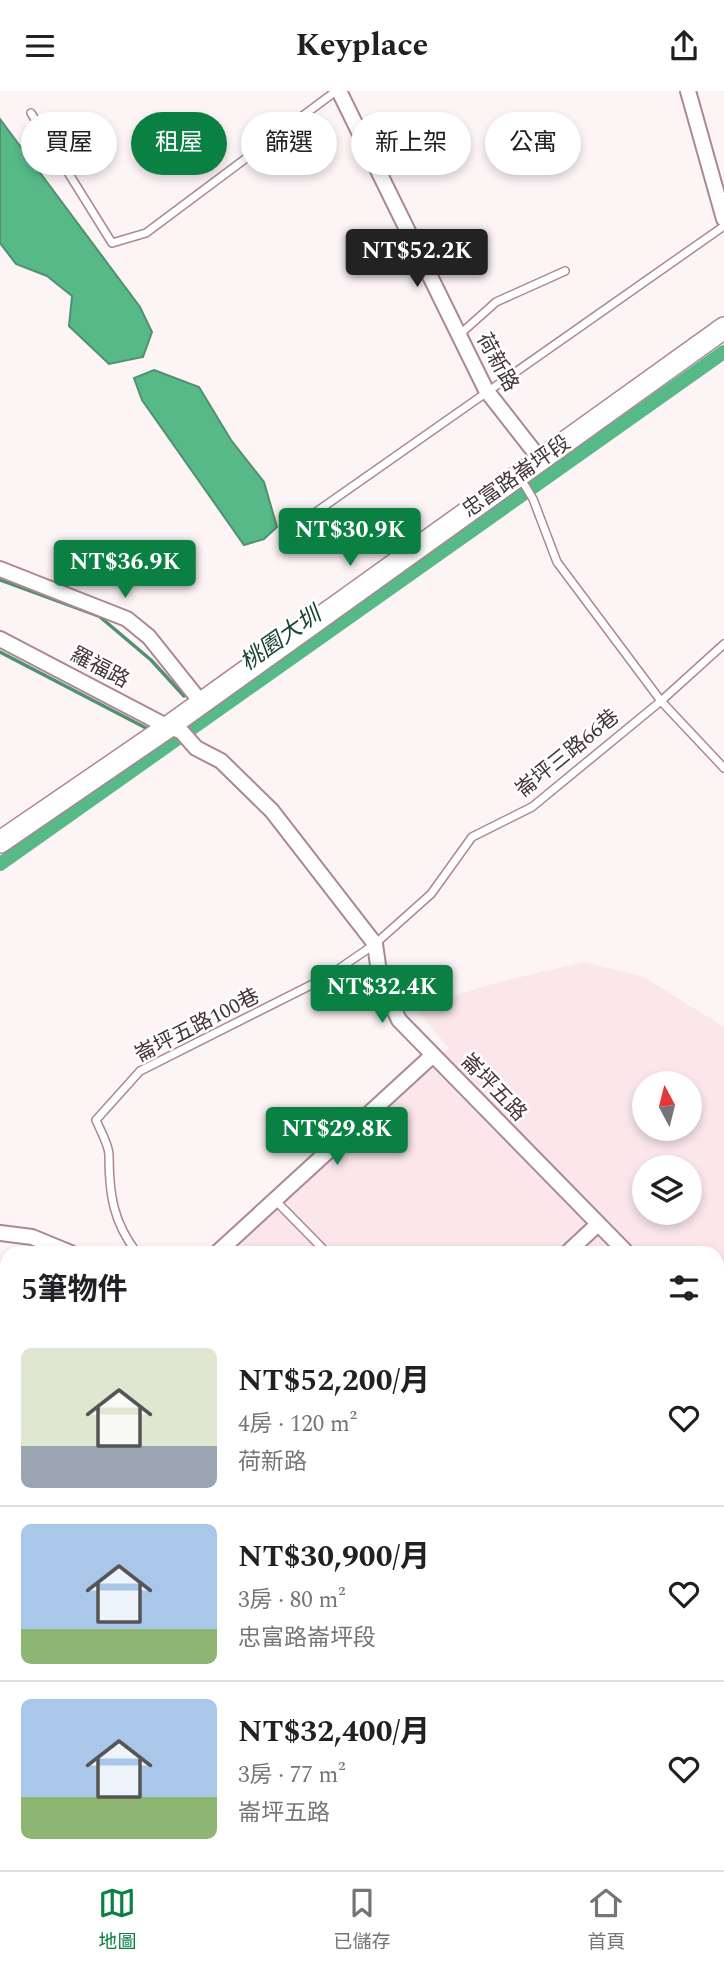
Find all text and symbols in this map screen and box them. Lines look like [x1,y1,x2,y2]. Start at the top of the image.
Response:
text: Keyplace [296,21,428,70]
icon: menu [21,27,59,65]
icon: share [665,27,703,65]
chip: 買屋 [21,112,117,175]
chip: 租屋 [131,112,227,175]
chip: 篩選 [241,112,337,175]
chip: 新上架 [351,112,471,175]
chip: 公寓 [485,112,581,175]
pin: NT$52.2K [345,229,489,289]
text: NT$52.2K [362,234,472,269]
street label: 荷新路 [468,327,526,398]
street label: 忠富路崙坪段 [456,428,577,526]
pin: NT$30.9K [278,509,422,568]
text: NT$30.9K [295,513,405,548]
pin: NT$36.9K [53,540,197,600]
text: NT$36.9K [70,545,180,580]
water label: 桃園大圳 [233,597,331,680]
street label: 羅福路 [64,639,135,697]
street label: 崙坪三路66巷 [509,702,627,806]
pin: NT$32.4K [310,965,454,1025]
text: NT$32.4K [327,970,437,1005]
street label: 崙坪五路100巷 [129,981,266,1071]
street label: 崙坪五路 [453,1046,534,1129]
north arrow [632,1071,702,1141]
map controls [632,1071,702,1225]
pin: NT$29.8K [265,1107,409,1167]
text: NT$29.8K [282,1112,392,1147]
button: layers [632,1155,702,1225]
text: 5筆物件 [21,1267,128,1313]
icon: filters [665,1269,703,1307]
text: NT$52,200/月 [238,1358,430,1404]
icon: home [77,1376,161,1460]
icon: heart [665,1399,703,1437]
text: 4房 · 120 m² [238,1407,357,1442]
text: 荷新路 [238,1445,307,1480]
text: NT$30,900/月 [238,1534,430,1580]
icon: home [77,1552,161,1636]
icon: heart [665,1575,703,1613]
text: 3房 · 80 m² [238,1583,346,1618]
text: 忠富路崙坪段 [238,1621,376,1656]
text: NT$32,400/月 [238,1709,430,1755]
icon: home [77,1727,161,1811]
icon: heart [665,1750,703,1788]
text: 3房 · 77 m² [238,1758,346,1793]
text: 崙坪五路 [238,1796,330,1831]
tab: 地圖 [98,1884,137,1957]
tab: 已儲存 [333,1884,391,1957]
tab: 首頁 [587,1884,626,1957]

